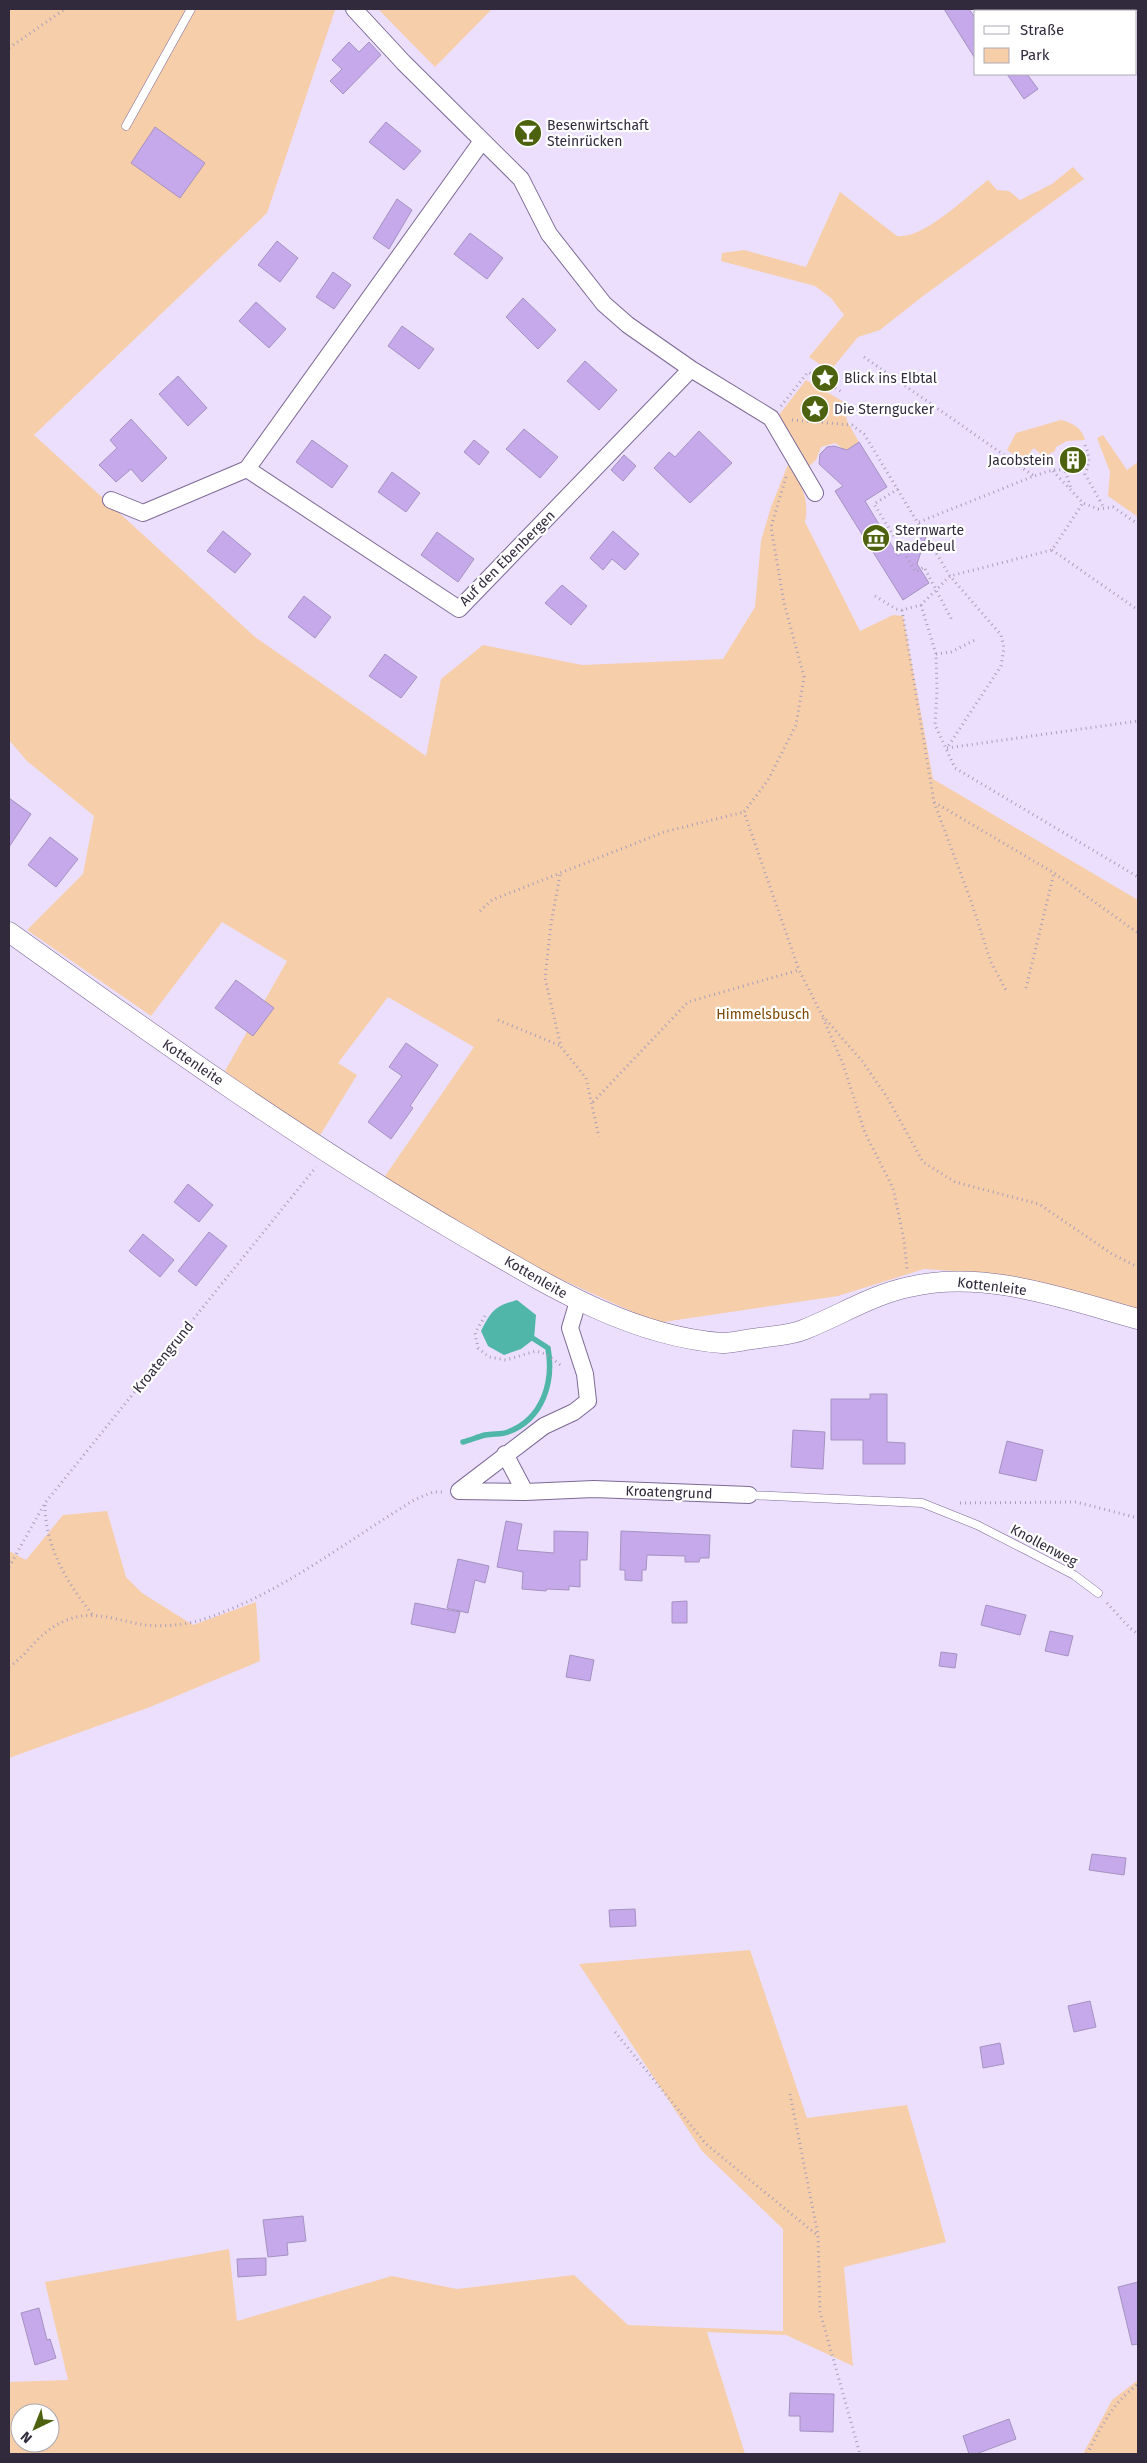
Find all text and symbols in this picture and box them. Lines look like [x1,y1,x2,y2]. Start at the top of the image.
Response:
legend [974,10,1137,75]
text: Straße [1020,21,1064,39]
text: Park [1020,46,1050,64]
place label: Besenwirtschaft Steinrücken [547,117,650,150]
bar icon: Besenwirtschaft Steinrücken [513,118,543,148]
place icon: Blick ins Elbtal [810,363,840,393]
place label: Blick ins Elbtal [844,370,937,387]
place icon: Die Sterngucker [800,394,830,424]
place label: Die Sterngucker [834,401,935,418]
building icon: Jacobstein [1058,445,1088,475]
place label: Jacobstein [988,452,1054,469]
street label: Auf den Ebenbergen [456,507,559,610]
place label: Sternwarte Radebeul [895,522,964,555]
museum icon: Sternwarte Radebeul [861,523,891,553]
park label: Himmelsbusch [716,1006,810,1023]
street label: Kottenleite [159,1036,227,1089]
street label: Kottenleite [501,1253,570,1302]
street label: Kottenleite [956,1274,1028,1299]
street label: Kroatengrund [129,1318,197,1396]
street label: Kroatengrund [625,1482,713,1503]
street label: Knollenweg [1007,1521,1081,1571]
north arrow [10,2403,60,2453]
text: N [17,2428,36,2447]

